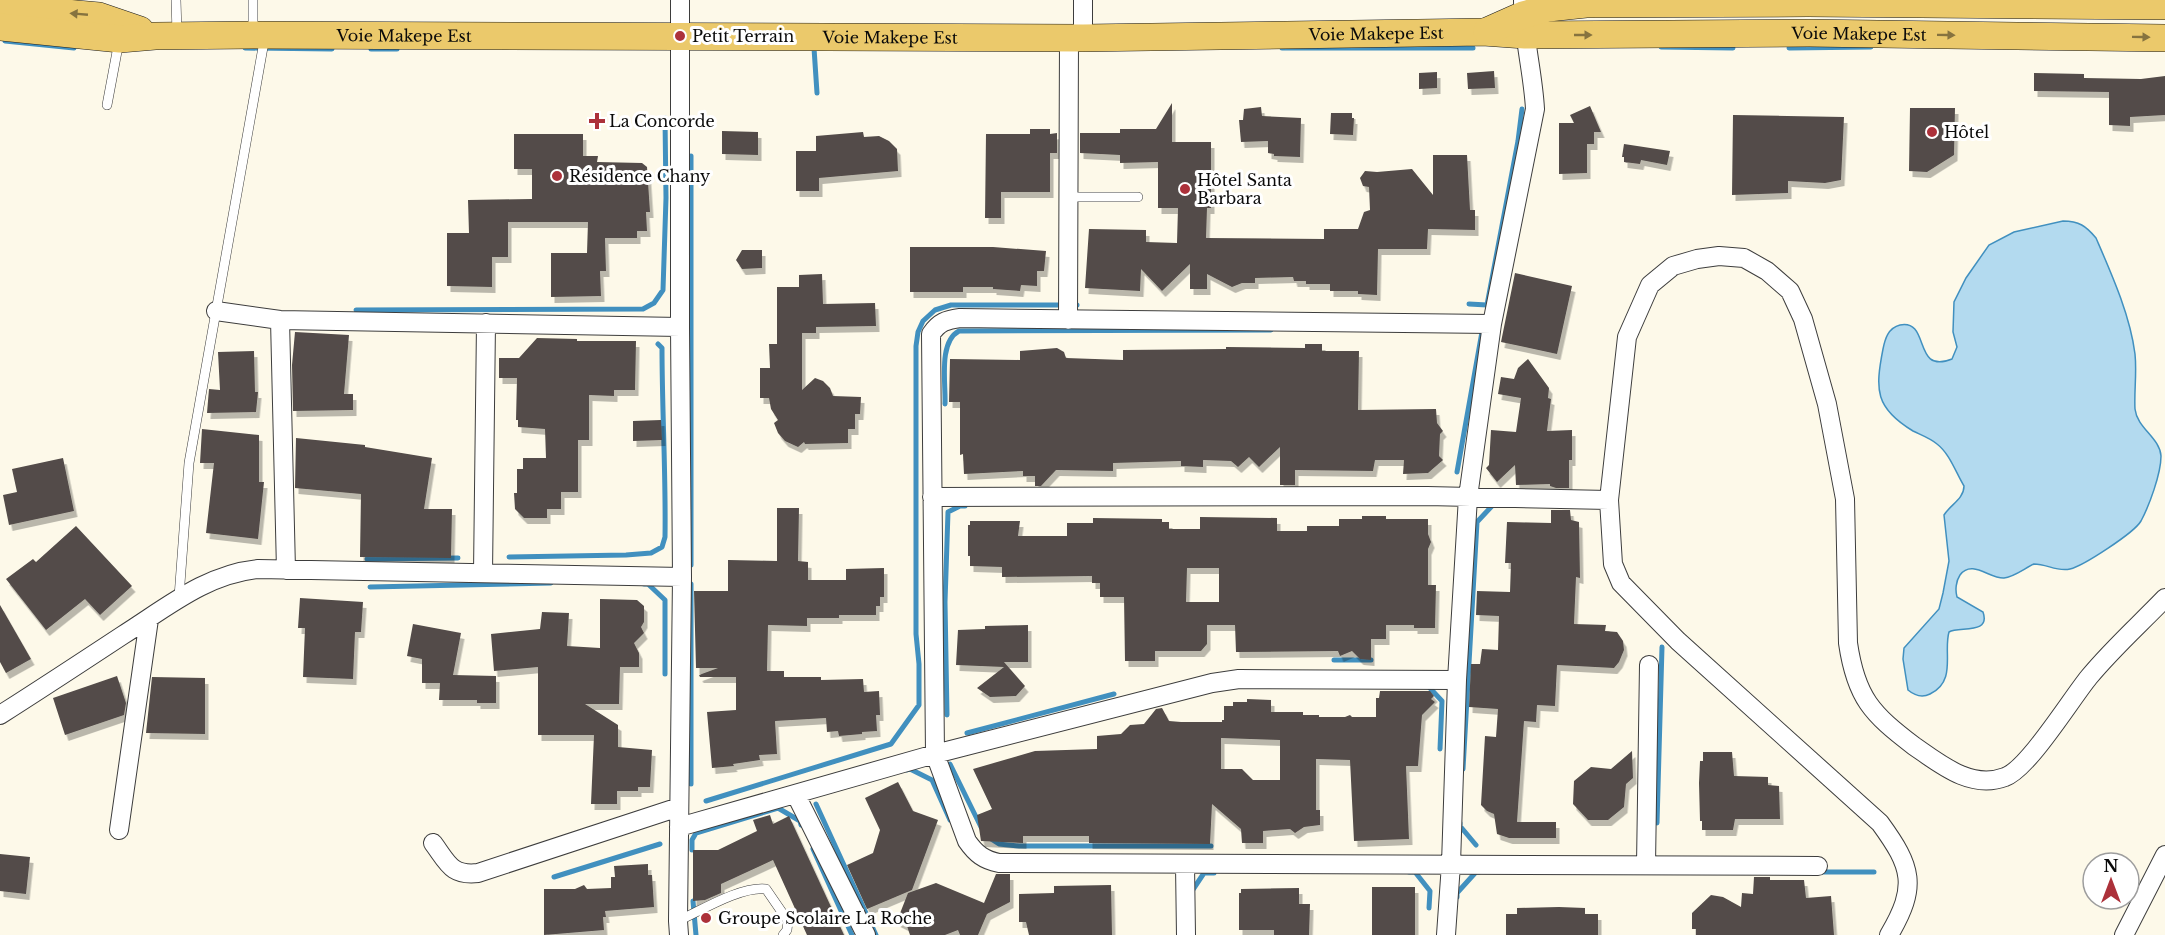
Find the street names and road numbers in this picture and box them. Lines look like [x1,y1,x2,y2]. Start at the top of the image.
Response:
street label: Voie Makepe Est [1307,23,1444,45]
street label: Voie Makepe Est [1790,23,1927,45]
street label: Voie Makepe Est [336,25,472,46]
street label: Voie Makepe Est [822,27,958,48]

